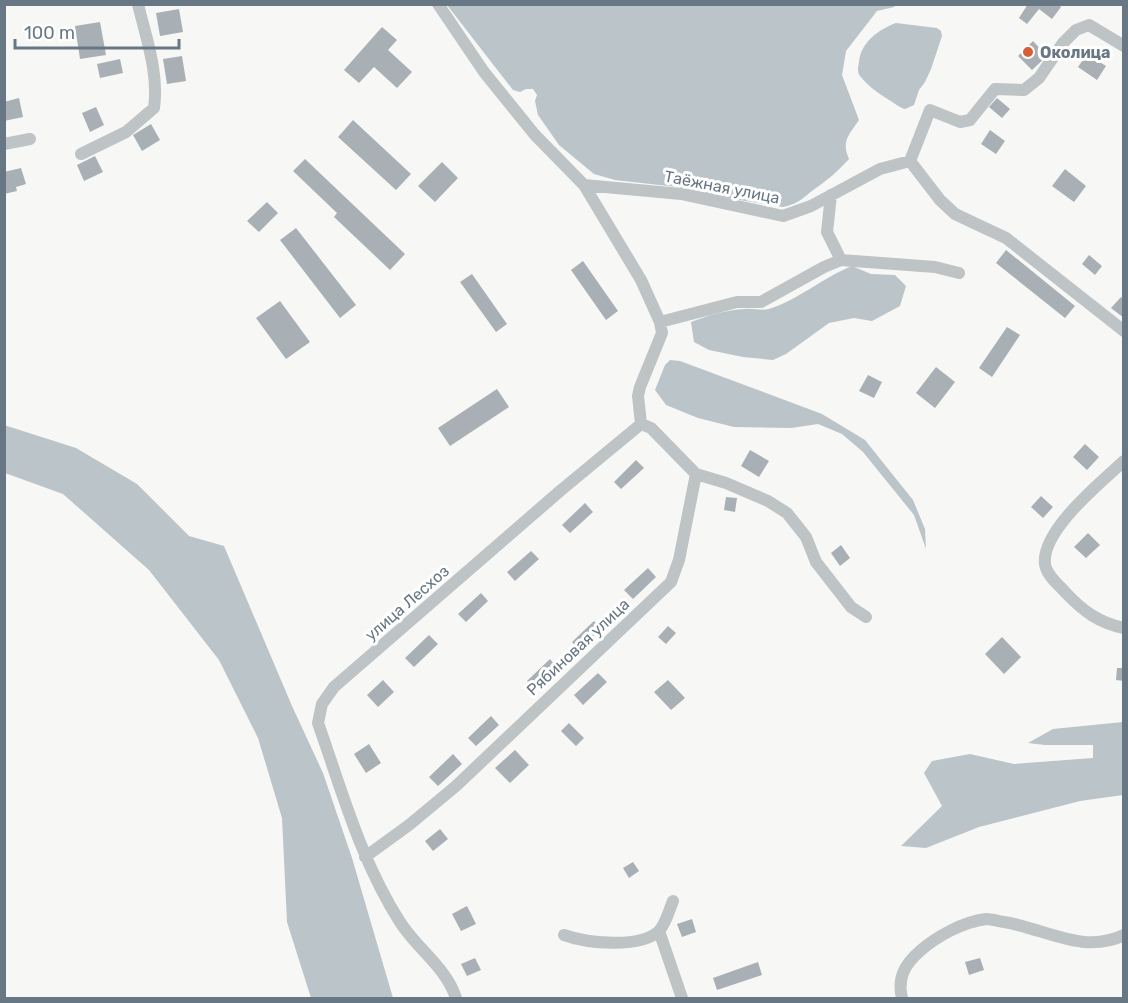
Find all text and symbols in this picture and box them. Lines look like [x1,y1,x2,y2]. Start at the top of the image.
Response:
scale bar [15,12,178,50]
text: 100 m [24,22,75,44]
place label: Околица [1040,43,1111,62]
marker: Околица [1021,45,1035,59]
street label: Таёжная улица [663,167,781,207]
street label: улица Лесхоз [361,561,453,645]
street label: Рябиновая улица [523,595,633,699]

